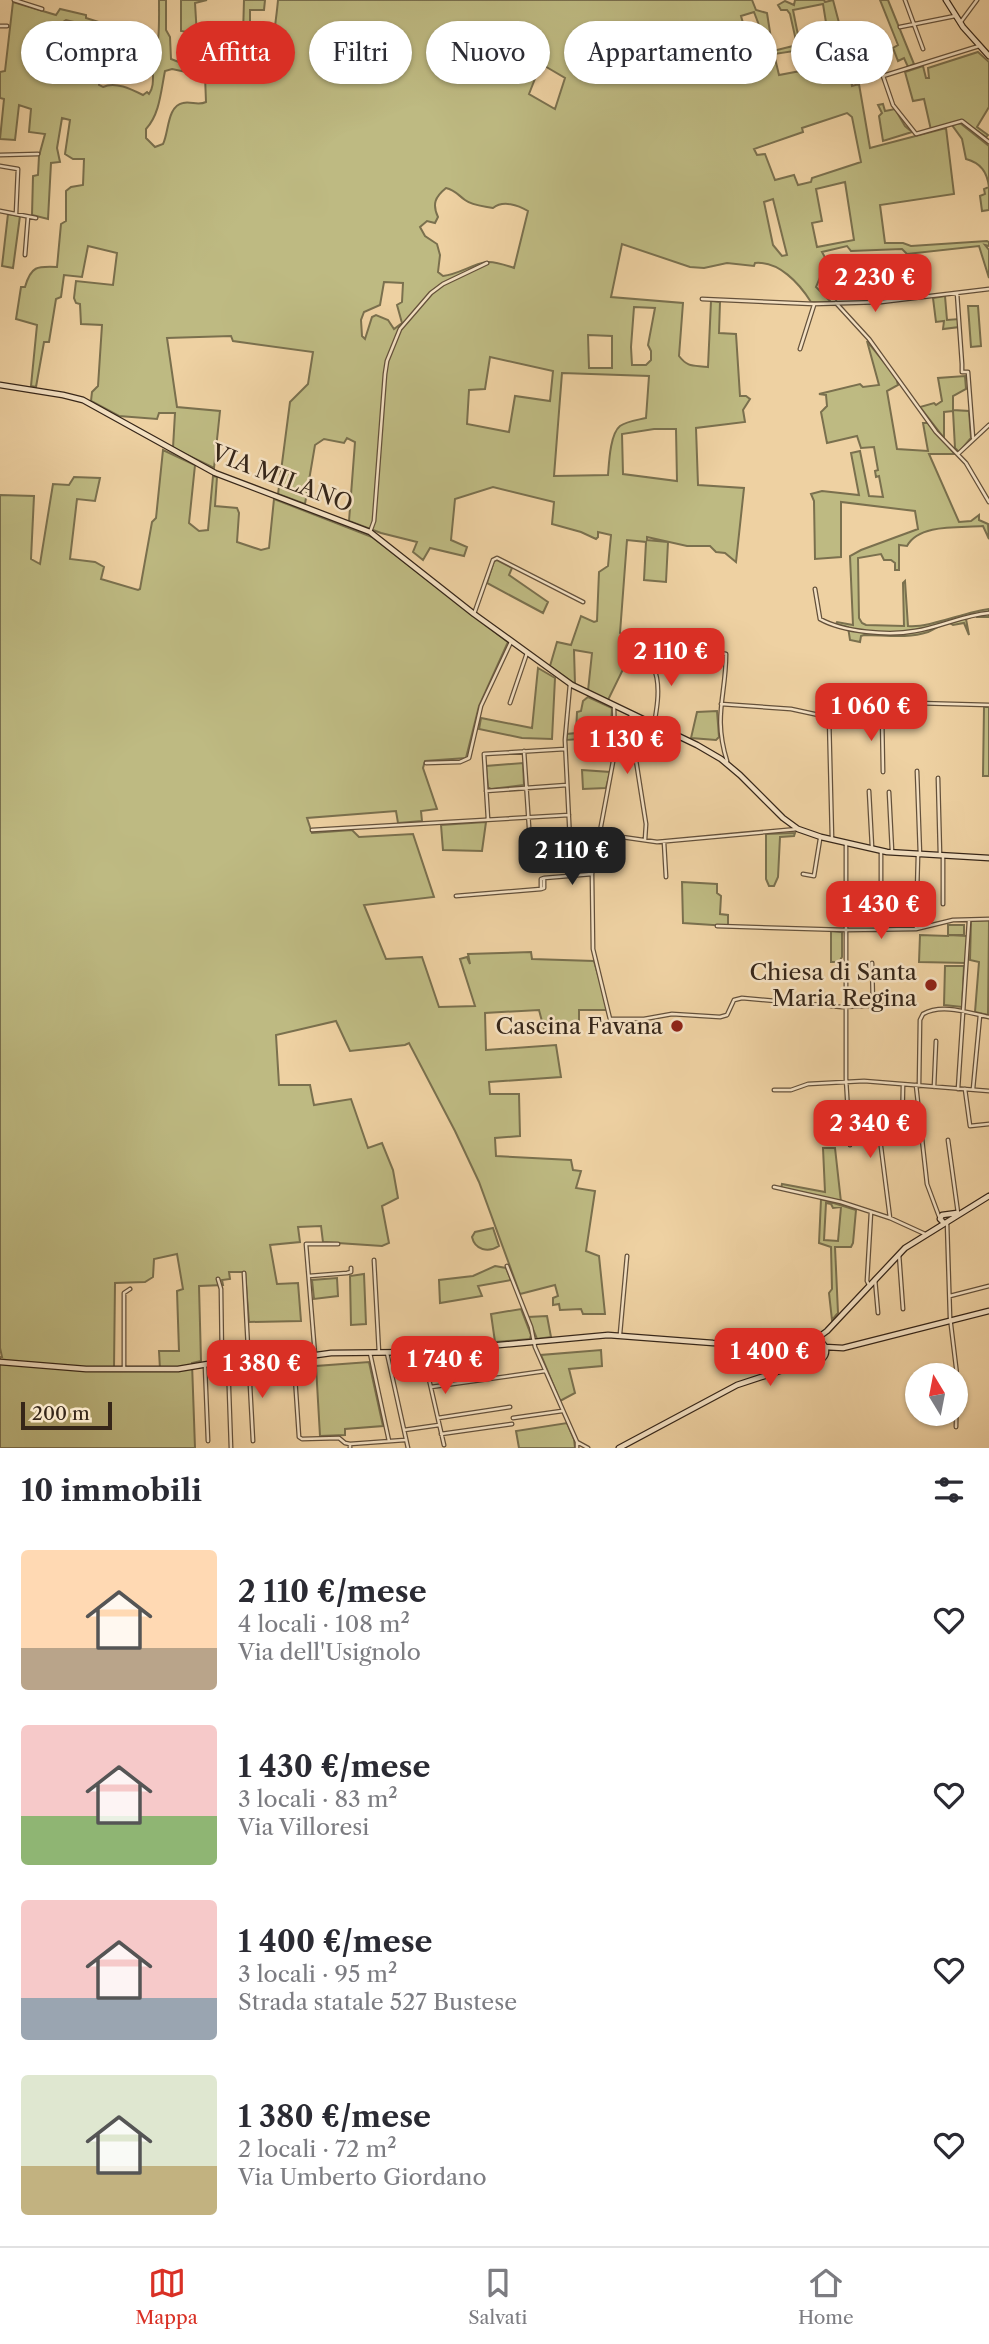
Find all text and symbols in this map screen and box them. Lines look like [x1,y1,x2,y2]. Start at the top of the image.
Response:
chip: Compra [21,21,162,84]
chip: Affitta [176,21,295,84]
chip: Filtri [309,21,412,84]
chip: Nuovo [426,21,550,84]
chip: Appartamento [564,21,777,84]
chip: Casa [791,21,893,84]
pin: 2 230 € [810,254,940,314]
text: 2 230 € [835,263,915,291]
street label: VIA MILANO [206,438,357,518]
pin: 2 110 € [606,628,736,688]
text: 2 110 € [634,637,708,665]
pin: 1 060 € [806,684,936,743]
text: 1 060 € [831,692,911,720]
pin: 1 130 € [562,716,692,776]
text: 1 130 € [590,725,664,753]
pin: 2 110 € [507,828,637,887]
text: 2 110 € [535,836,609,864]
pin: 1 430 € [816,881,946,941]
text: 1 430 € [842,890,920,918]
place label: Chiesa di Santa Maria Regina [749,958,918,1012]
marker: Chiesa di Santa Maria Regina [923,977,939,993]
place label: Cascina Favana [496,1012,664,1040]
marker: Cascina Favana [669,1018,685,1034]
pin: 2 340 € [805,1100,935,1160]
text: 2 340 € [829,1109,911,1137]
pin: 1 400 € [705,1328,835,1388]
pin: 1 740 € [380,1336,510,1396]
text: 1 400 € [730,1337,810,1365]
pin: 1 380 € [197,1340,327,1400]
text: 1 740 € [407,1345,483,1373]
text: 1 380 € [223,1349,301,1377]
north arrow [905,1363,968,1426]
map controls [905,1363,968,1426]
scale bar [21,1399,112,1431]
text: 200 m [32,1402,90,1425]
icon: filters [930,1471,968,1509]
text: 10 immobili [21,1472,202,1509]
text: 2 110 €/mese [238,1573,427,1610]
icon: home [77,1578,161,1662]
icon: heart [930,1601,968,1639]
text: 4 locali · 108 m² [238,1610,410,1638]
text: Via dell'Usignolo [238,1638,421,1666]
text: 1 430 €/mese [238,1748,430,1785]
icon: home [77,1753,161,1837]
icon: heart [930,1776,968,1814]
text: 3 locali · 83 m² [238,1785,398,1813]
text: Via Villoresi [238,1813,369,1841]
text: 1 400 €/mese [238,1923,433,1960]
icon: home [77,1928,161,2012]
icon: heart [930,1951,968,1989]
text: 3 locali · 95 m² [238,1960,397,1988]
text: Strada statale 527 Bustese [238,1988,517,2016]
text: 1 380 €/mese [238,2098,431,2135]
icon: home [77,2103,161,2187]
icon: heart [930,2126,968,2164]
text: 2 locali · 72 m² [238,2135,397,2163]
text: Via Umberto Giordano [238,2163,487,2191]
tab: Mappa [135,2264,198,2329]
tab: Salvati [468,2264,527,2329]
tab: Home [798,2264,854,2329]

